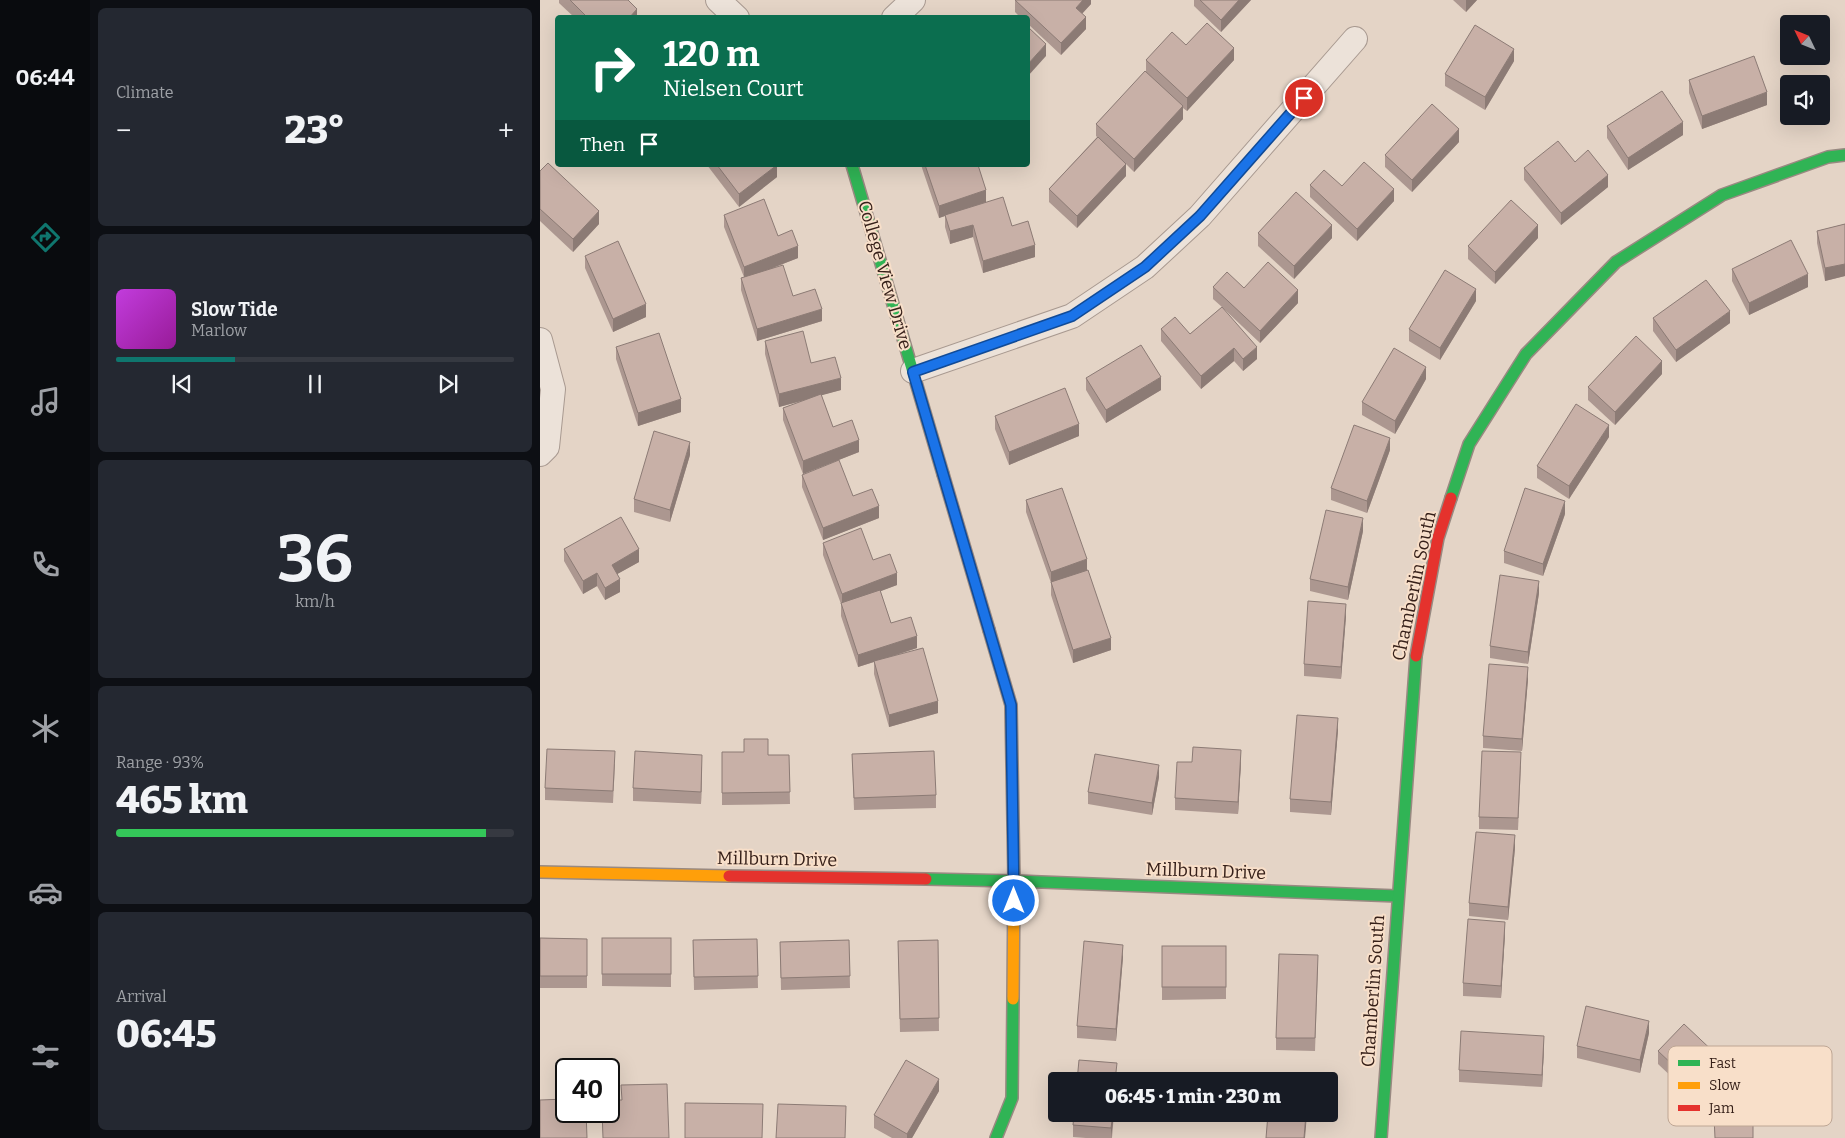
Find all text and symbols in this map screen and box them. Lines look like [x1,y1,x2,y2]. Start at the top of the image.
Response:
north arrow [1780,15,1830,65]
map controls [1780,15,1830,125]
text: 120 m [663,33,760,75]
icon: right [580,35,645,100]
text: 06:44 [15,64,75,91]
text: Nielsen Court [663,75,804,102]
button: sound [1780,75,1830,125]
pin [1283,77,1325,119]
text: Climate [116,83,174,102]
icon: arrive [1290,84,1318,112]
text: 23° [285,107,345,153]
text: − [116,114,131,147]
text: + [498,114,514,147]
icon: arrive [635,130,663,158]
text: Then [580,133,625,156]
street label: College View Drive [853,198,917,352]
icon: directions [28,220,63,255]
text: Slow Tide [191,298,278,321]
text: Marlow [191,321,247,340]
icon: previous [168,370,196,398]
icon: pause [301,370,329,398]
icon: next [434,370,462,398]
icon: music [28,384,63,419]
street label: Chamberlin South [1387,509,1441,663]
text: 36 [277,520,353,598]
icon: phone [28,547,63,582]
text: km/h [295,592,335,611]
icon: climate [28,711,63,746]
text: Range · 93% [116,753,204,772]
text: 465 km [116,777,248,823]
street label: Millburn Drive [717,847,837,871]
street label: Millburn Drive [1145,858,1267,884]
position arrow [987,874,1039,926]
icon: car [28,875,63,910]
street label: Chamberlin South [1357,914,1389,1068]
text: Arrival [116,987,167,1006]
text: 06:45 [116,1011,216,1057]
icon: filters [28,1039,63,1074]
legend [1668,1046,1832,1126]
text: Fast [1709,1055,1736,1072]
speed limit sign: 40 [555,1058,620,1123]
text: Slow [1709,1077,1741,1094]
text: 06:45 · 1 min · 230 m [1105,1085,1281,1108]
text: Jam [1708,1100,1735,1117]

